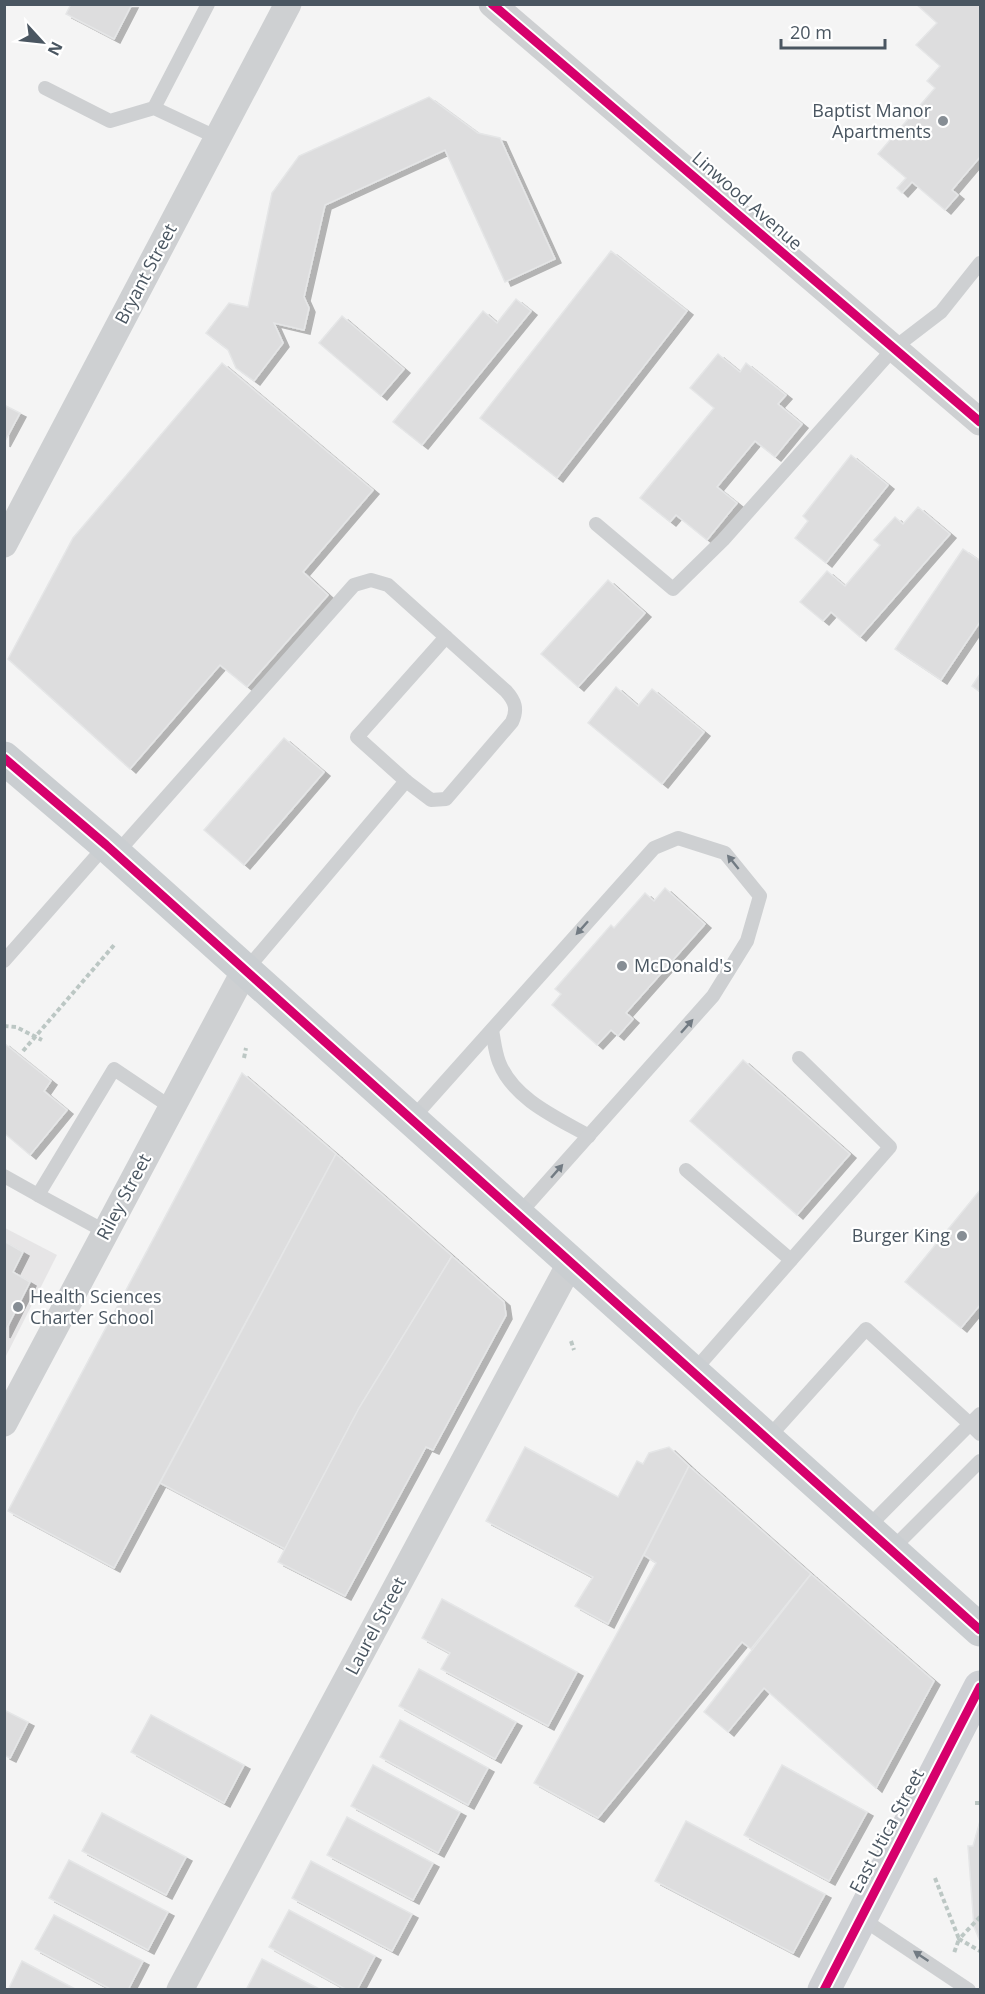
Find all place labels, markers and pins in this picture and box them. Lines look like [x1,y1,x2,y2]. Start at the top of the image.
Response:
place label: Baptist Manor Apartments [812,98,932,143]
marker: Baptist Manor Apartments [936,114,950,128]
place label: McDonald's [634,953,732,977]
marker: McDonald's [615,959,629,973]
place label: Burger King [852,1223,950,1247]
marker: Burger King [955,1229,969,1243]
place label: Health Sciences Charter School [30,1284,162,1329]
marker: Health Sciences Charter School [11,1300,25,1314]

